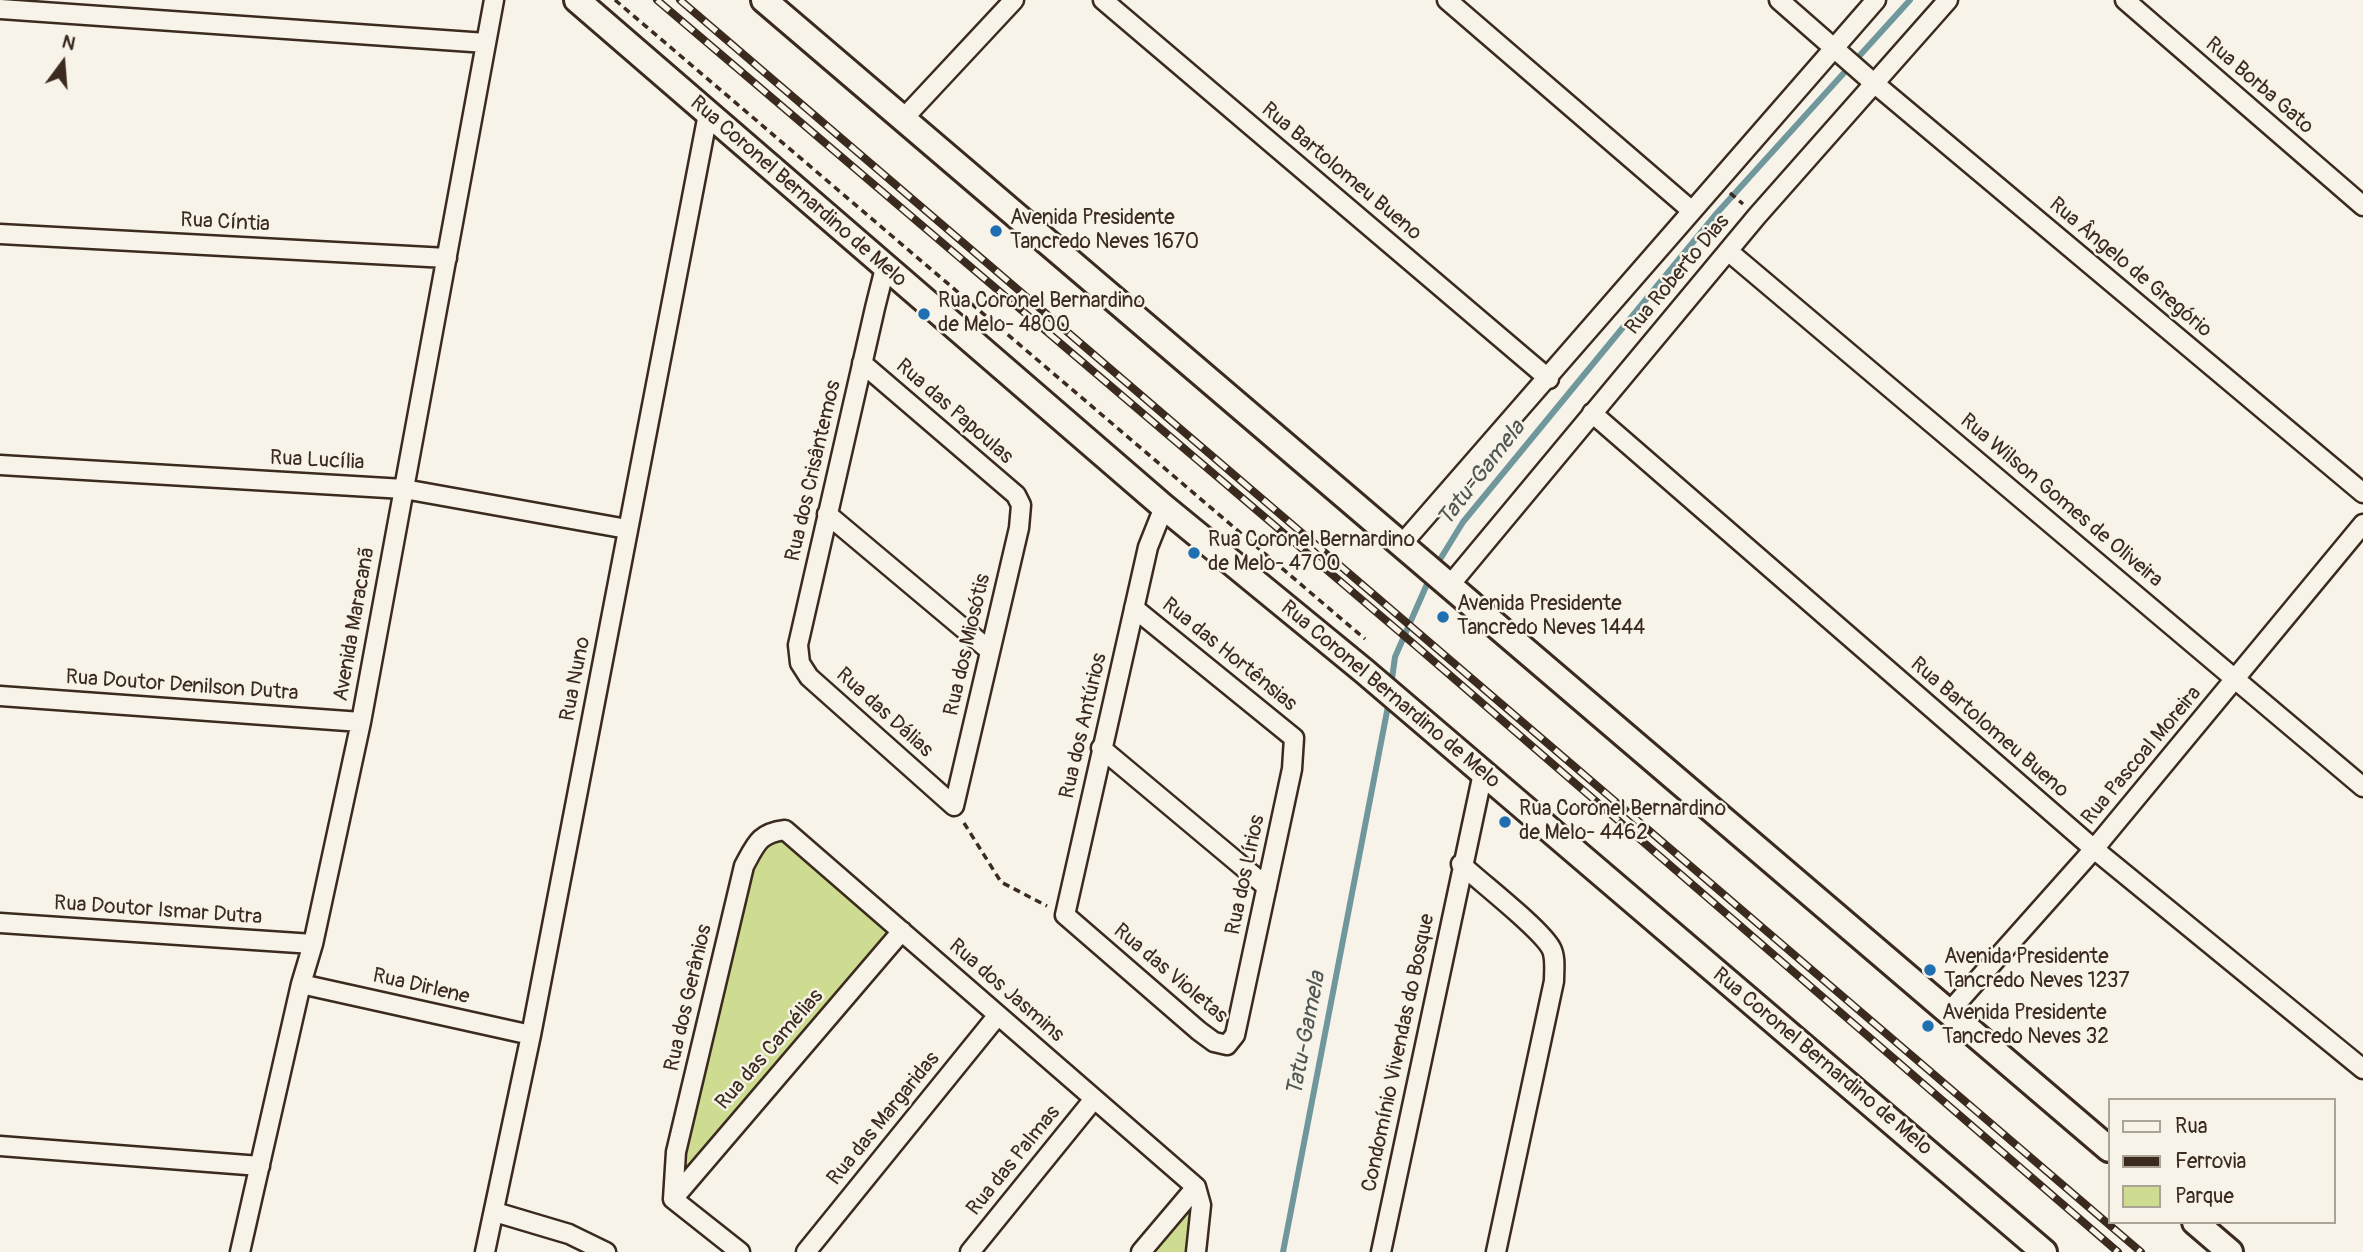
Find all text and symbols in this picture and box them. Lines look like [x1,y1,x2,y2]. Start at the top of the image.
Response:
north arrow [28,28,98,98]
text: N [59,30,78,56]
street label: Rua Borba Gato [2200,32,2318,140]
street label: Rua Coronel Bernardino de Melo [685,91,911,293]
street label: Rua Bartolomeu Bueno [1256,98,1426,246]
street label: Rua Ângelo de Gregório [2043,193,2217,343]
place label: Avenida Presidente Tancredo Neves 1670 [1010,206,1199,256]
street label: Rua Cíntia [180,208,270,238]
street label: Rua Roberto Dias [1620,210,1736,340]
marker: Avenida Presidente Tancredo Neves 1670 [988,223,1004,239]
place label: Rua Coronel Bernardino de Melo- 4800 [938,289,1145,339]
marker: Rua Coronel Bernardino de Melo- 4800 [916,306,932,322]
street label: Rua das Papoulas [890,354,1018,470]
street label: Rua dos Crisântemos [781,378,847,564]
street label: Rua Wilson Gomes de Oliveira [1954,409,2168,593]
water label: Tatu-Gamela [1432,416,1532,532]
street label: Rua Lucília [269,446,365,476]
place label: Rua Coronel Bernardino de Melo- 4700 [1208,528,1415,578]
street label: Avenida Maracanã [329,545,381,703]
marker: Rua Coronel Bernardino de Melo- 4700 [1186,545,1202,561]
street label: Rua dos Miosótis [939,572,997,718]
place label: Avenida Presidente Tancredo Neves 1444 [1457,592,1645,642]
street label: Rua das Hortênsias [1156,593,1302,717]
street label: Rua Coronel Bernardino de Melo [1275,596,1505,794]
marker: Avenida Presidente Tancredo Neves 1444 [1435,609,1451,625]
street label: Rua Nuno [555,635,597,723]
street label: Rua dos Antúrios [1055,651,1113,801]
street label: Rua Bartolomeu Bueno [1905,652,2073,804]
street label: Rua das Dálias [830,663,938,763]
street label: Rua Doutor Denilson Dutra [65,665,299,707]
street label: Rua Pascoal Moreira [2077,682,2207,830]
place label: Rua Coronel Bernardino de Melo- 4462 [1519,797,1726,847]
street label: Rua dos Lírios [1221,813,1271,937]
marker: Rua Coronel Bernardino de Melo- 4462 [1497,814,1513,830]
street label: Rua Doutor Ismar Dutra [53,891,263,931]
street label: Condomínio Vivendas do Bosque [1357,912,1441,1194]
street label: Rua das Violetas [1108,919,1232,1029]
street label: Rua dos Gerânios [660,922,718,1074]
street label: Rua dos Jasmins [943,934,1069,1048]
place label: Avenida Presidente Tancredo Neves 1237 [1944,945,2130,995]
marker: Avenida Presidente Tancredo Neves 1237 [1922,962,1938,978]
street label: Rua Coronel Bernardino de Melo [1707,963,1937,1161]
street label: Rua Dirlene [370,964,472,1010]
water label: Tatu-Gamela [1281,970,1333,1098]
street label: Rua das Camélias [711,985,829,1115]
place label: Avenida Presidente Tancredo Neves 32 [1942,1001,2109,1051]
marker: Avenida Presidente Tancredo Neves 32 [1920,1018,1936,1034]
street label: Rua das Margaridas [822,1047,946,1191]
legend [2108,1098,2335,1224]
street label: Rua das Palmas [962,1101,1066,1221]
text: Rua [2175,1113,2208,1140]
text: Ferrovia [2175,1148,2246,1175]
text: Parque [2175,1183,2234,1210]

